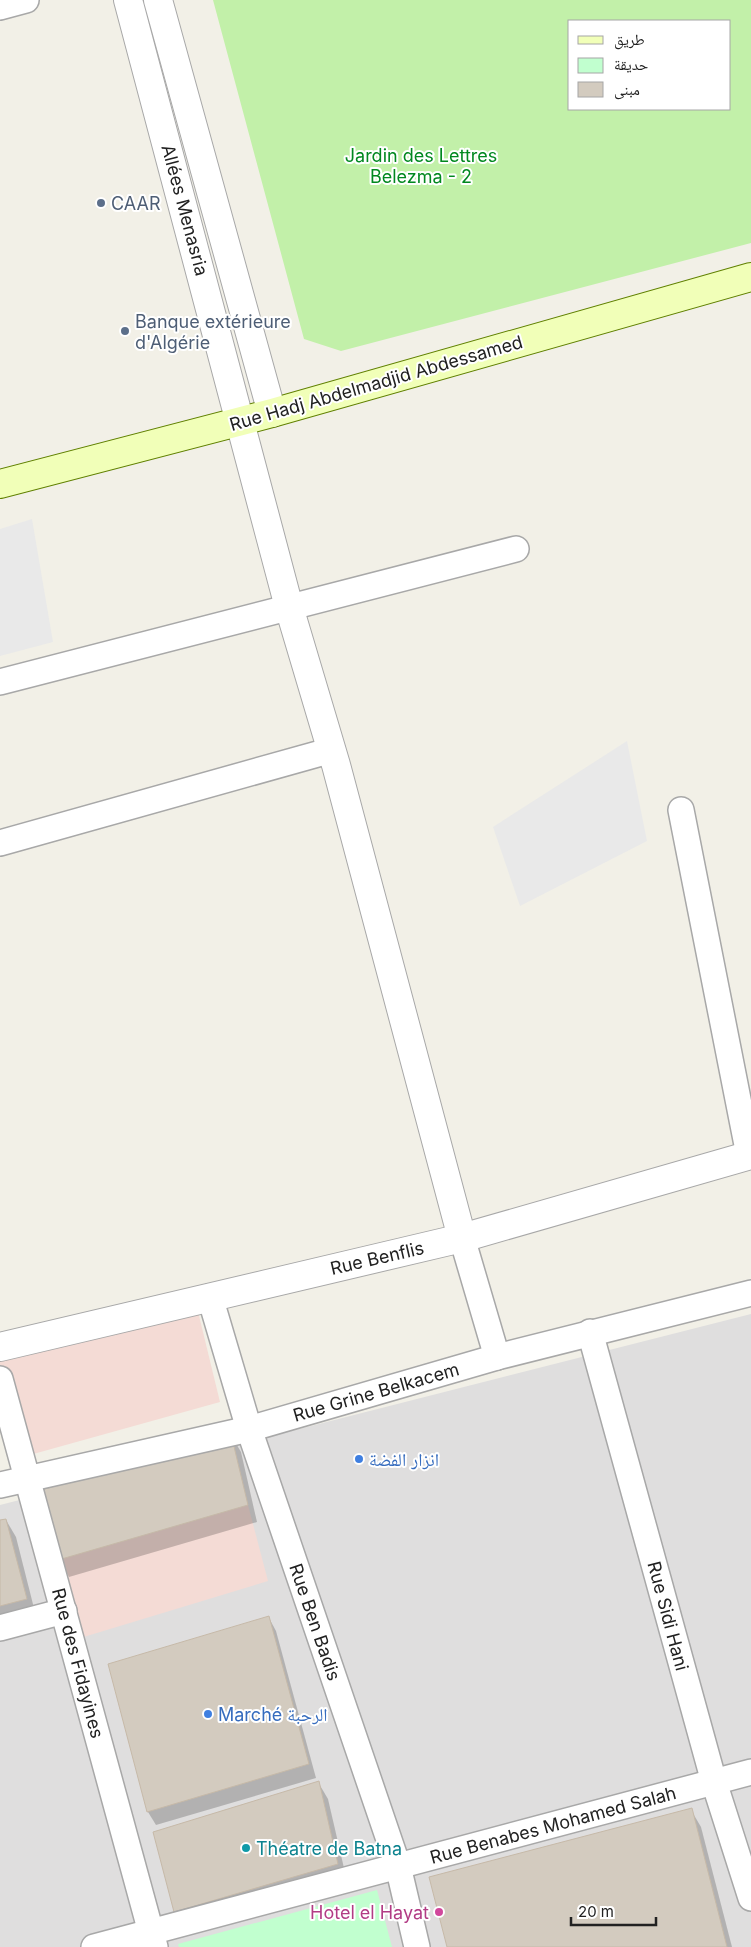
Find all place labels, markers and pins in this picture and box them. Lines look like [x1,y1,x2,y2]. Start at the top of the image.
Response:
place label: CAAR [111,193,161,214]
marker: CAAR [95,197,107,209]
place label: Banque extérieure d'Algérie [135,311,291,353]
marker: Banque extérieure d'Algérie [119,325,131,337]
place label: انزار الفضة [369,1449,439,1470]
marker: انزار الفضة [353,1453,365,1465]
place label: Marché الرحبة [218,1704,328,1725]
marker: Marché الرحبة [202,1708,214,1720]
place label: Théatre de Batna [256,1838,402,1859]
marker: Théatre de Batna [240,1842,252,1854]
place label: Hotel el Hayat [310,1902,429,1923]
marker: Hotel el Hayat [433,1906,445,1918]

